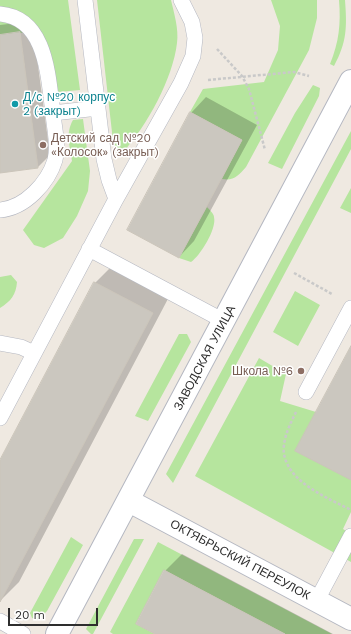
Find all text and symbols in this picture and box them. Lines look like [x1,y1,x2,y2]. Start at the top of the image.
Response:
place label: Д/с №20 корпус 2 (закрыт) [23,90,115,118]
marker: Д/с №20 корпус 2 (закрыт) [10,99,20,109]
place label: Детский сад №20 «Колосок» (закрыт) [51,131,159,159]
marker: Детский сад №20 «Колосок» (закрыт) [38,140,48,150]
street label: ЗАВОДСКАЯ УЛИЦА [171,303,239,413]
place label: Школа №6 [232,364,293,378]
marker: Школа №6 [296,366,306,376]
street label: ОКТЯБРЬСКИЙ ПЕРЕУЛОК [167,517,313,603]
scale bar [10,600,100,626]
text: 20 m [15,608,45,622]

